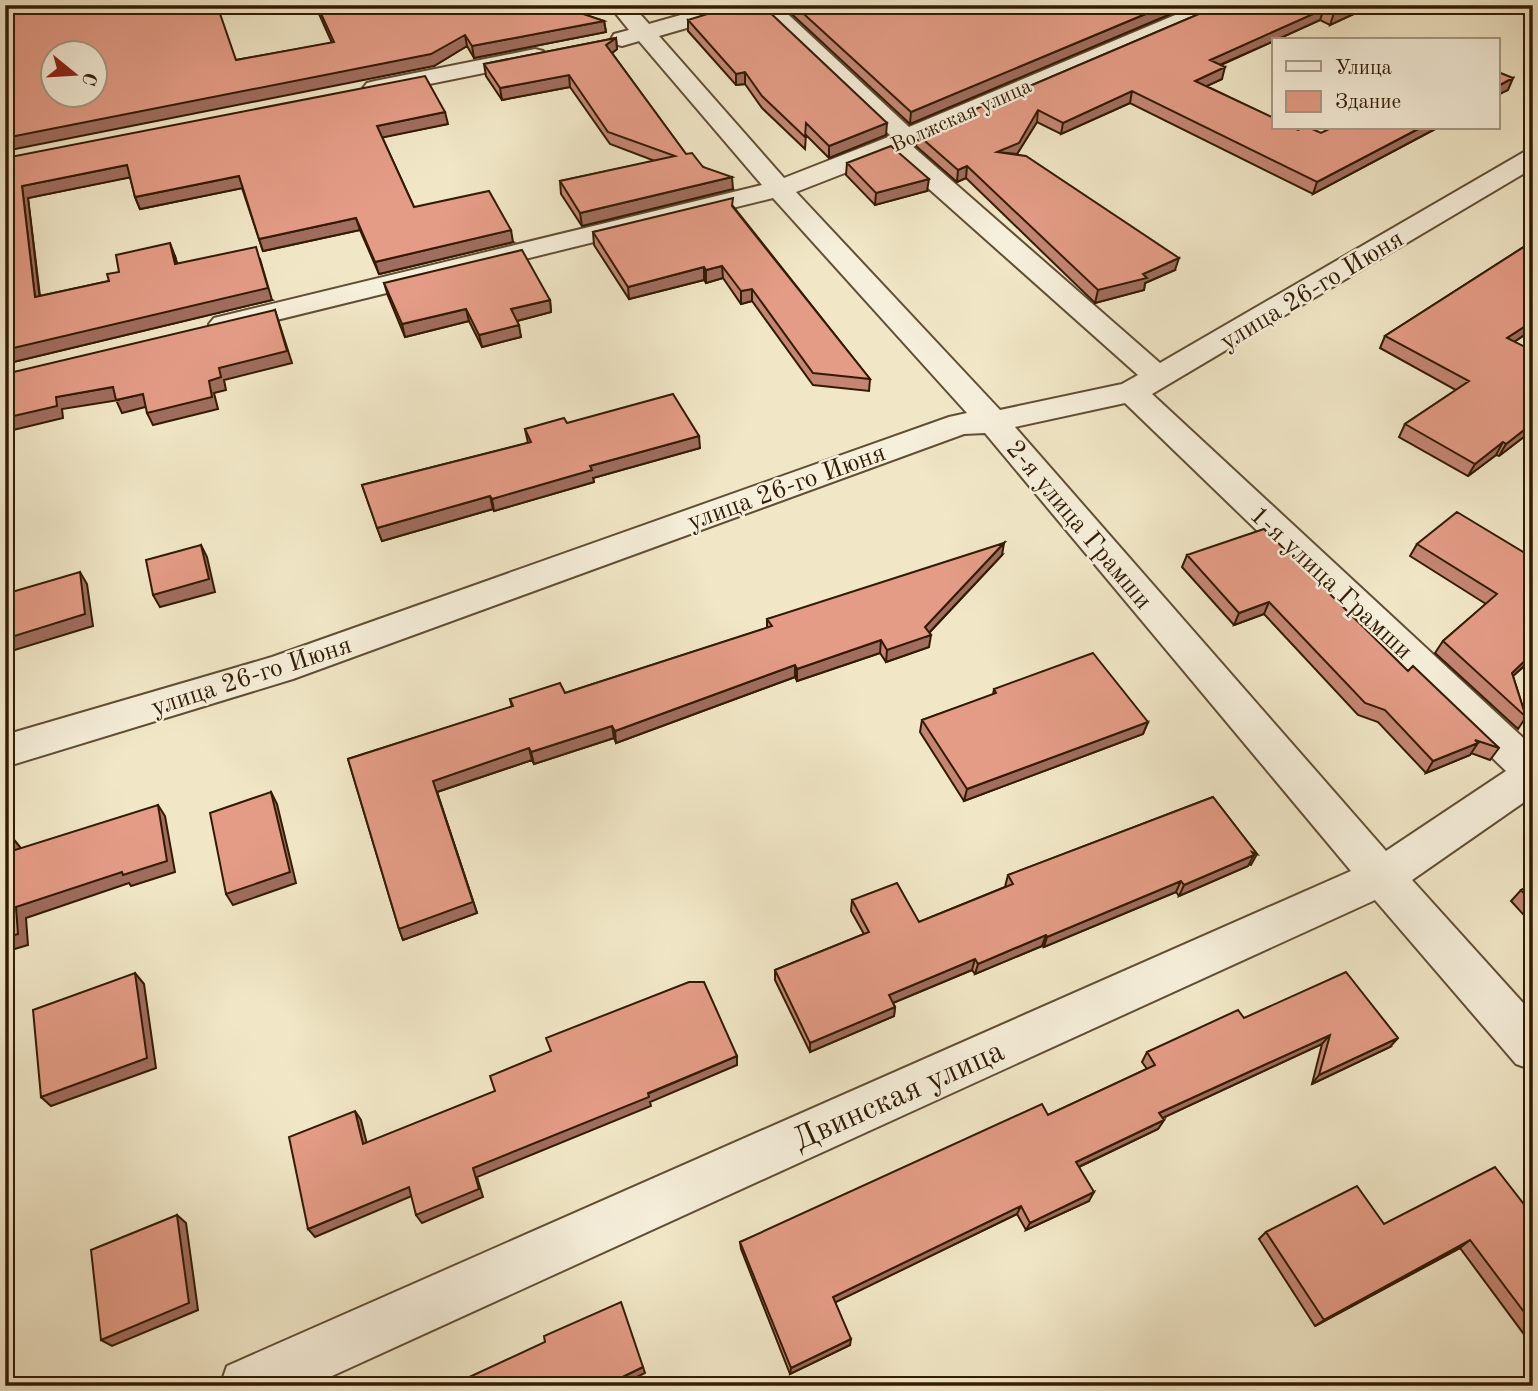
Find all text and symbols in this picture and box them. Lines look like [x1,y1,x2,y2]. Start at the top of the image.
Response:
north arrow [38,38,108,108]
legend [1272,38,1500,130]
text: Улица [1335,58,1392,79]
text: С [77,70,99,87]
street label: Волжская улица [888,76,1035,157]
text: Здание [1335,92,1401,113]
street label: улица 26-го Июня [1216,226,1408,356]
street label: 2-я улица Грамши [1001,436,1156,615]
street label: улица 26-го Июня [684,440,889,536]
street label: 1-я улица Грамши [1245,502,1417,665]
street label: улица 26-го Июня [148,632,355,722]
street label: Двинская улица [789,1036,1010,1158]

